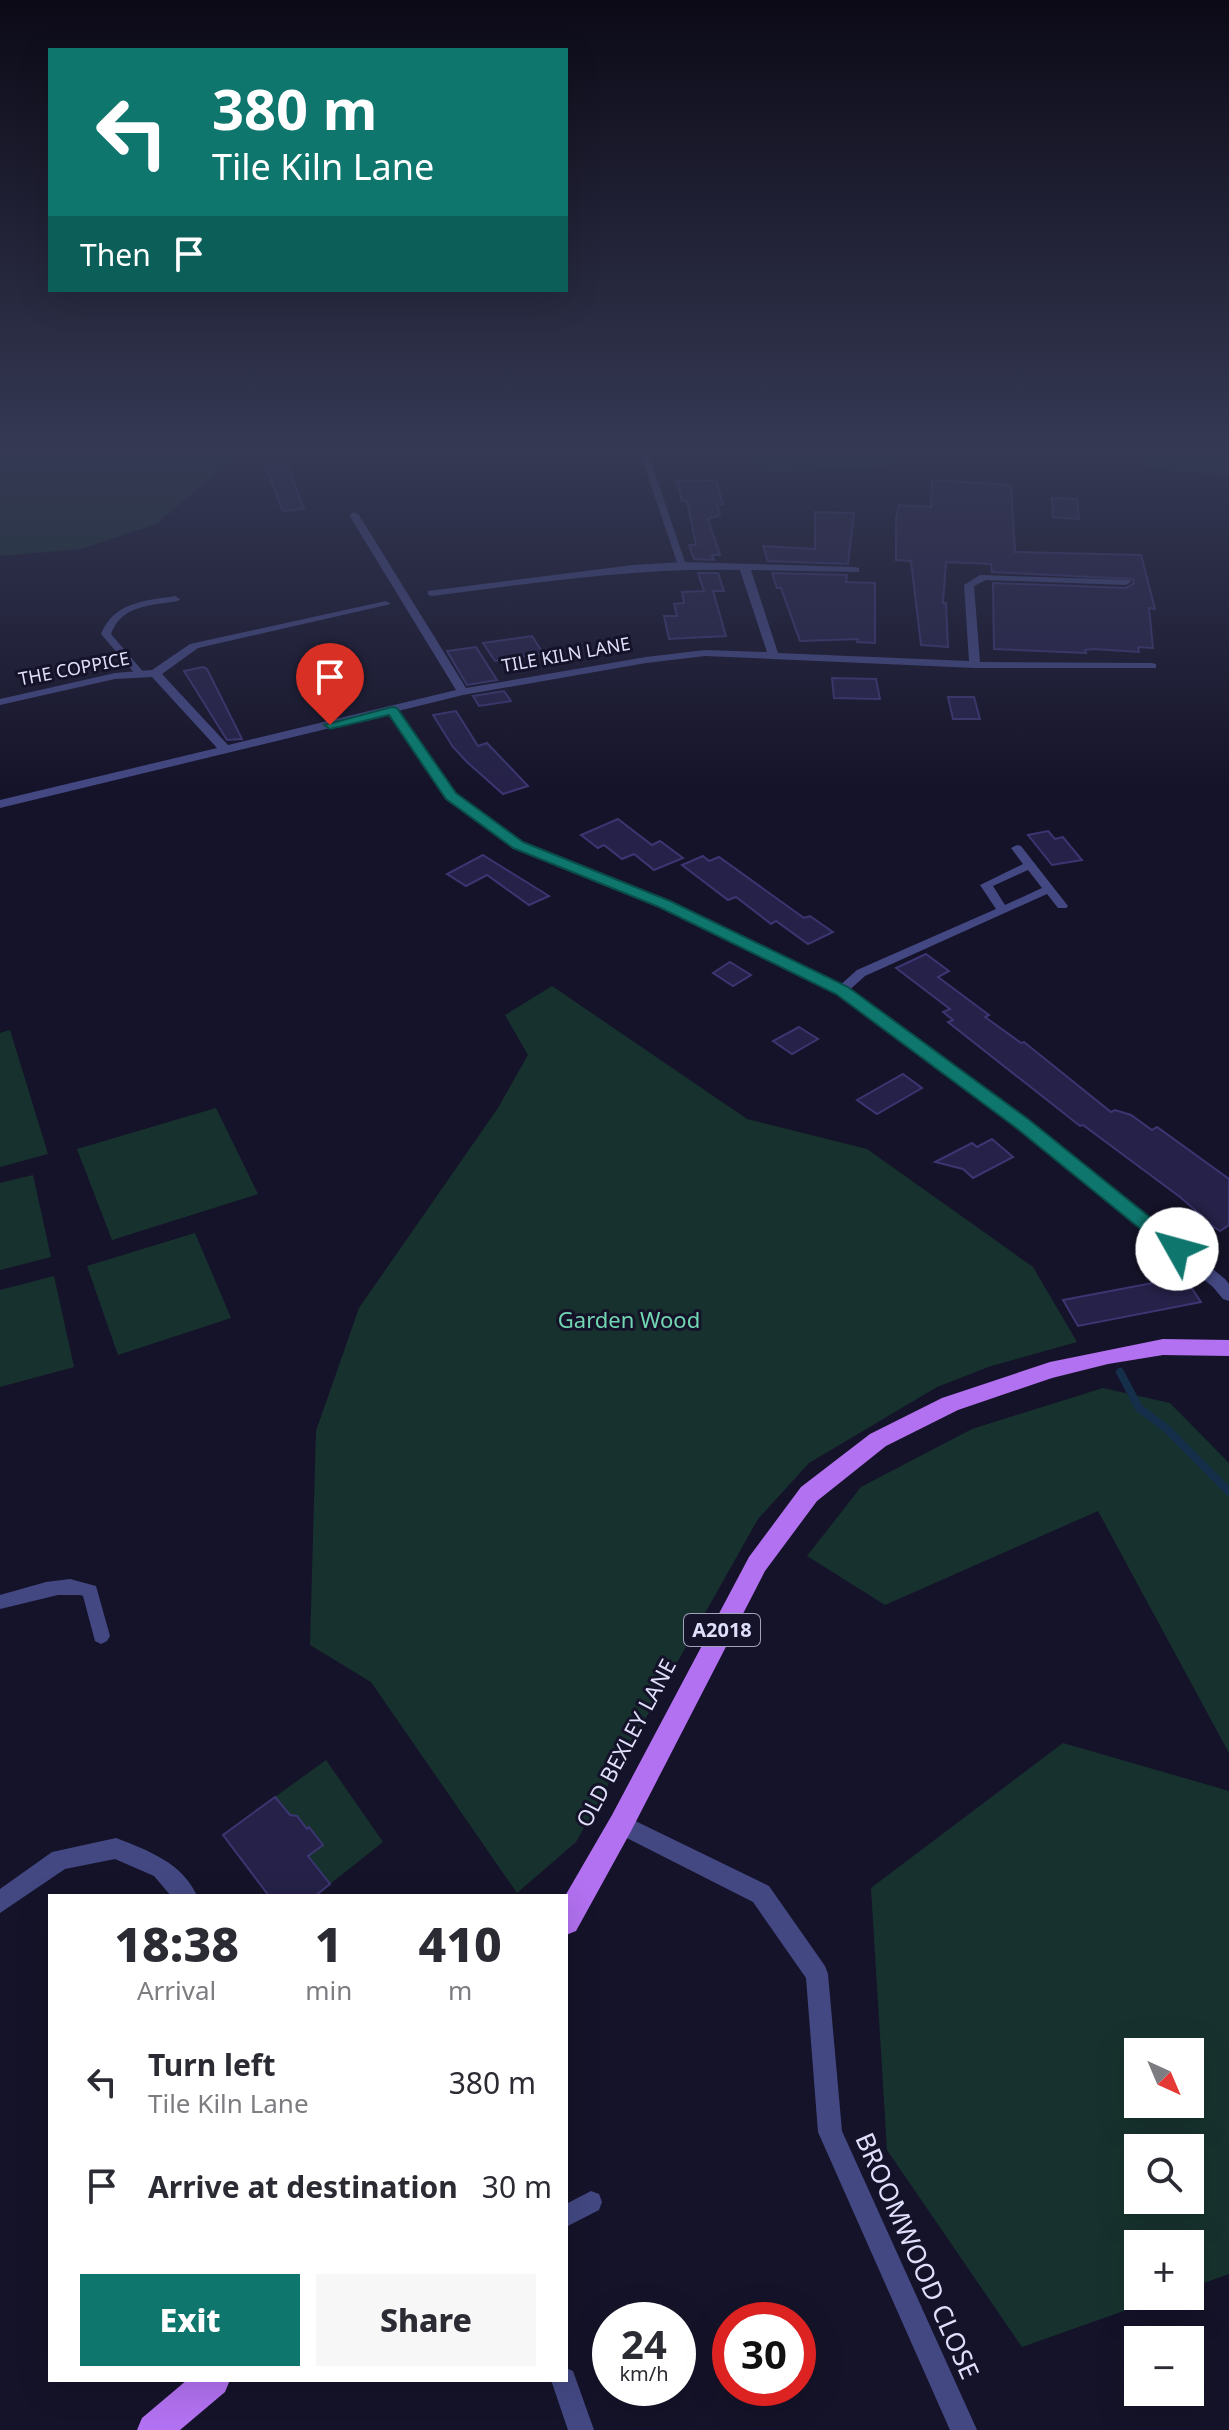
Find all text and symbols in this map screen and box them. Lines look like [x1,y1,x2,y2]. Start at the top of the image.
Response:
text: 380 m [212,70,377,146]
icon: left [80,80,184,184]
text: Tile Kiln Lane [212,142,434,191]
icon: arrive [167,232,211,276]
text: Then [80,234,151,275]
street label: TILE KILN LANE [500,631,632,677]
pin [296,643,364,725]
street label: THE COPPICE [16,646,131,691]
icon: arrive [308,655,352,699]
position arrow [1135,1207,1219,1291]
park label: Garden Wood [558,1304,700,1334]
road number: A2018 [684,1614,760,1646]
street label: OLD BEXLEY LANE [568,1653,682,1832]
text: 18:38 [114,1911,239,1976]
text: 1 [315,1911,343,1976]
text: 410 [419,1911,502,1976]
text: Arrival [137,1972,216,2008]
text: min [305,1972,352,2008]
text: m [448,1972,472,2008]
north arrow [1124,2038,1204,2118]
map controls [1124,2038,1204,2406]
text: Turn left [148,2044,276,2085]
icon: left [80,2060,124,2104]
text: 380 m [449,2062,536,2103]
text: Tile Kiln Lane [148,2085,309,2121]
street label: BROOMWOOD CLOSE [847,2127,988,2384]
button: search [1124,2134,1204,2214]
icon: arrive [80,2164,124,2208]
text: Arrive at destination [148,2166,458,2207]
text: 30 m [482,2166,552,2207]
button: + [1124,2230,1204,2310]
button: Exit [80,2274,300,2366]
button: Share [316,2274,536,2366]
speed limit sign: 30 [712,2302,816,2406]
text: 24 [621,2316,667,2371]
button: − [1124,2326,1204,2406]
text: km/h [619,2360,669,2387]

